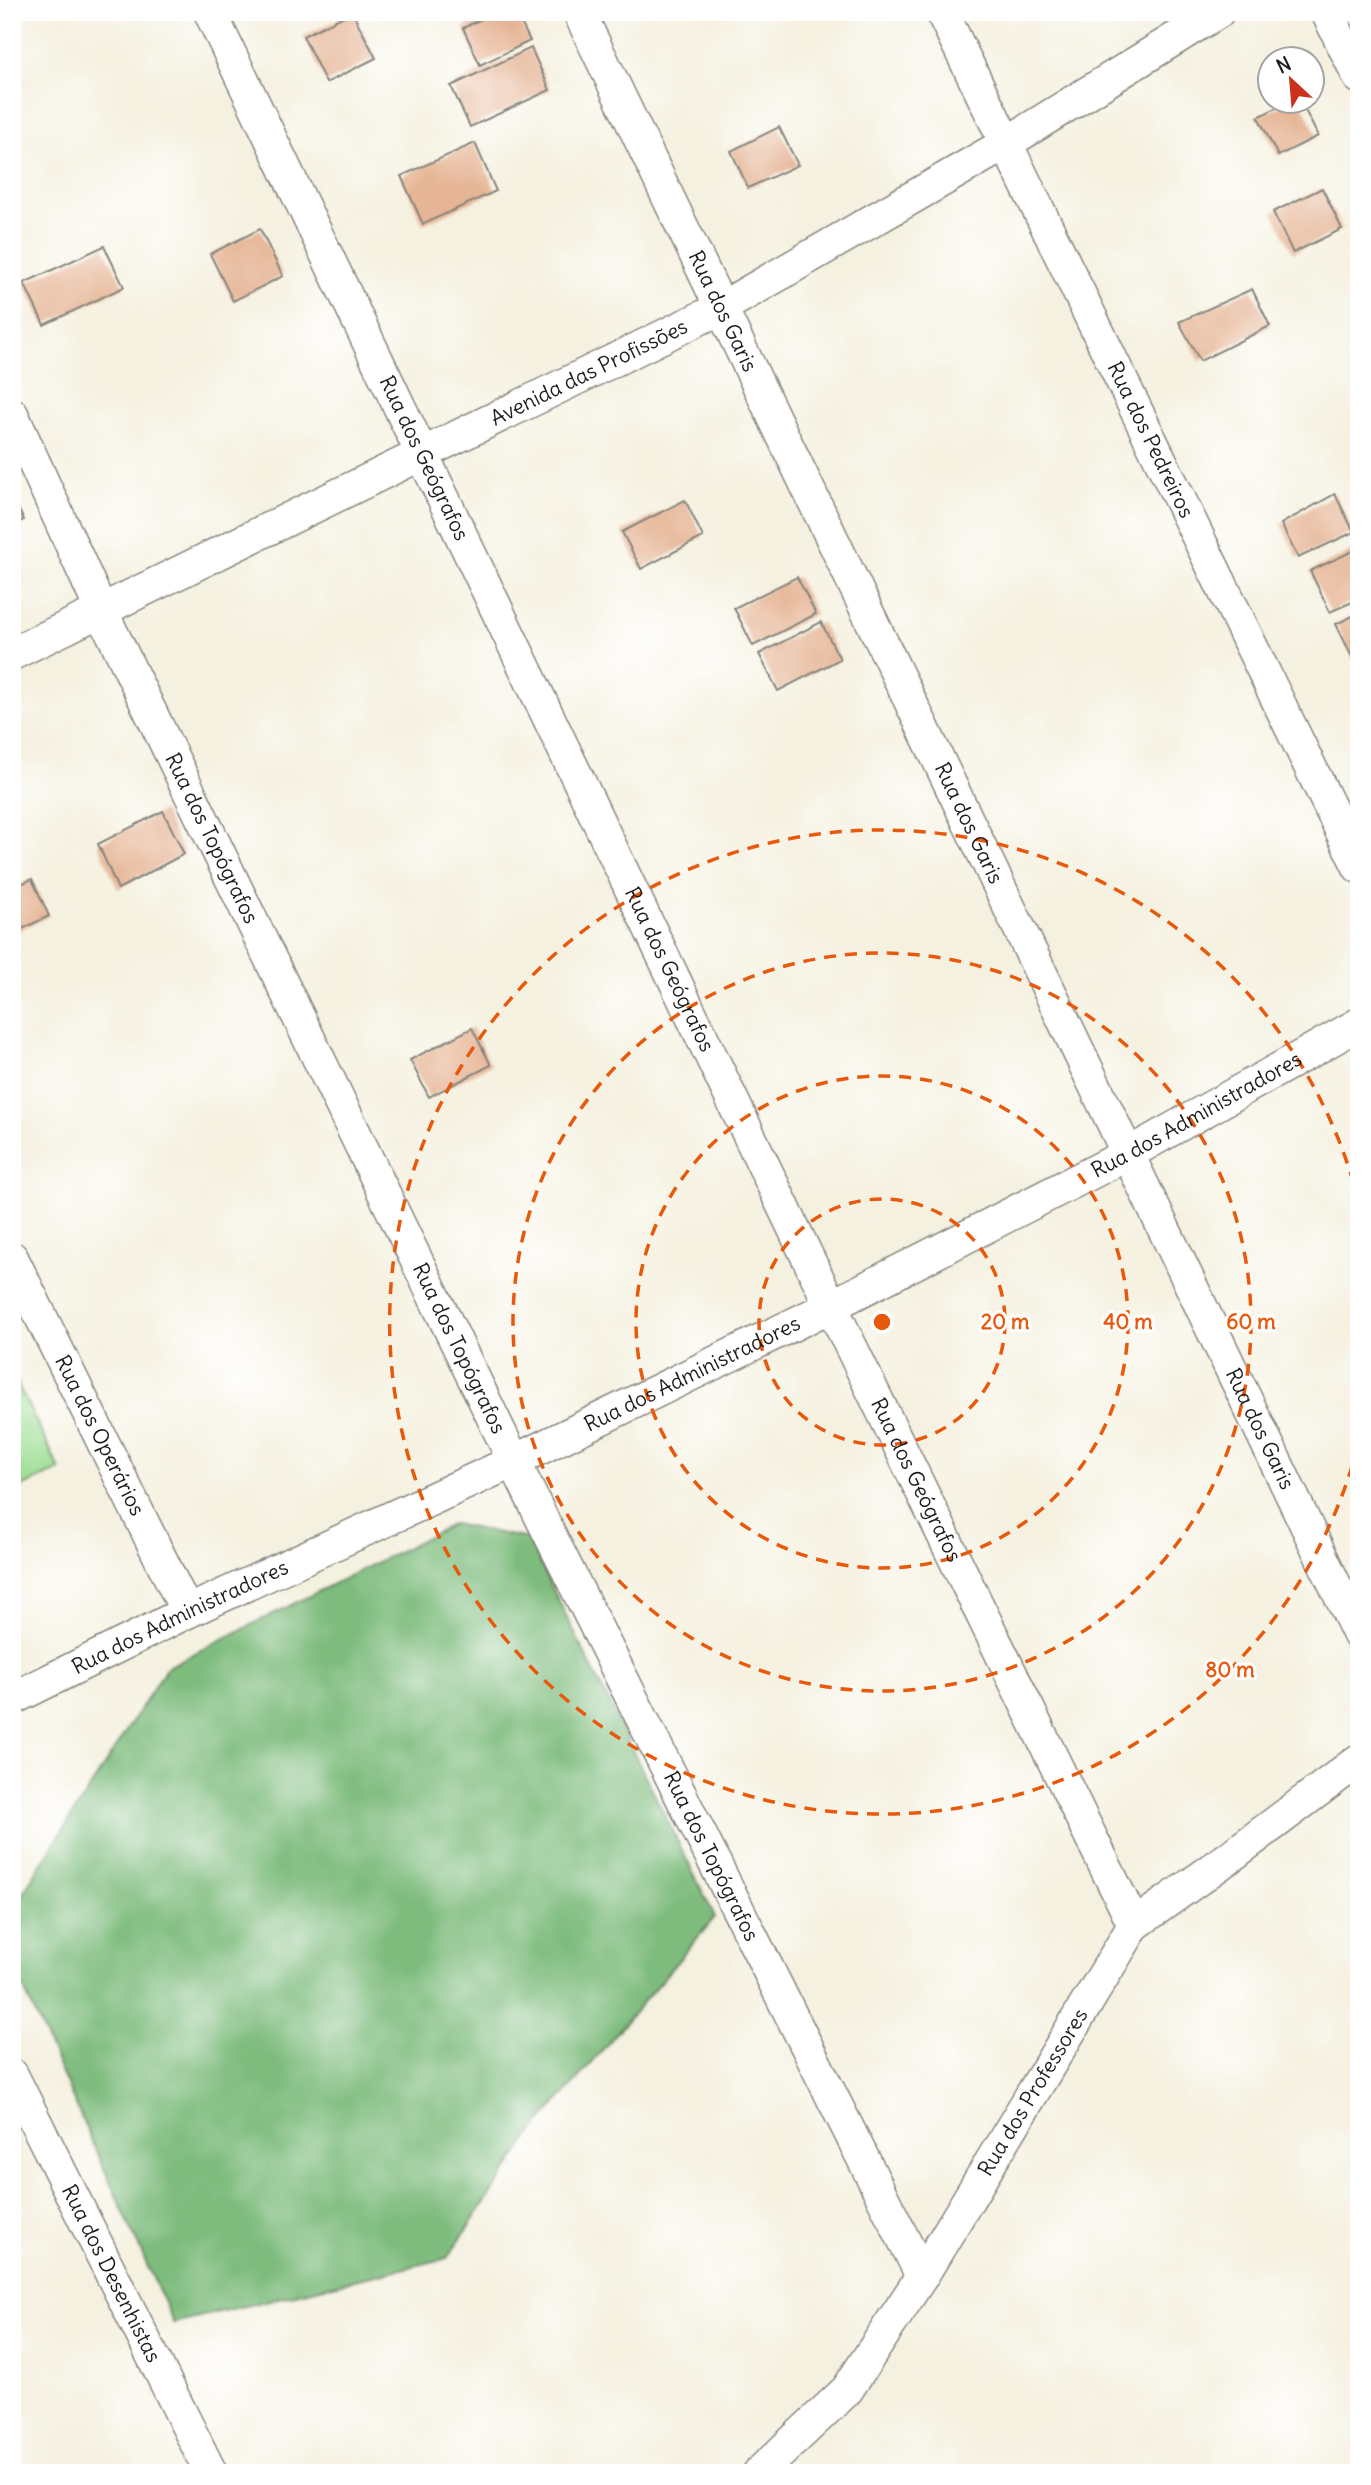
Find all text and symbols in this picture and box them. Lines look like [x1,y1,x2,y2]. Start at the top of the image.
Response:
north arrow [1256,46,1326,116]
text: N [1272,51,1295,78]
street label: Rua dos Garis [683,246,764,376]
street label: Avenida das Profissões [486,312,692,432]
street label: Rua dos Pedreiros [1102,357,1201,522]
street label: Rua dos Geógrafos [374,371,476,545]
street label: Rua dos Topógrafos [159,748,265,928]
street label: Rua dos Garis [929,758,1010,888]
street label: Rua dos Geógrafos [619,882,721,1056]
street label: Rua dos Administradores [1086,1045,1306,1184]
street label: Rua dos Topógrafos [407,1258,513,1438]
text: 20 m [981,1308,1030,1335]
text: 40 m [1103,1308,1153,1335]
text: 60 m [1226,1308,1276,1335]
street label: Rua dos Administradores [580,1309,804,1438]
centre of rings [870,1310,894,1334]
street label: Rua dos Operários [49,1351,151,1520]
street label: Rua dos Garis [1220,1364,1301,1494]
street label: Rua dos Geógrafos [865,1393,968,1566]
street label: Rua dos Administradores [67,1553,292,1680]
text: 80 m [1205,1656,1255,1683]
street label: Rua dos Topógrafos [658,1767,766,1945]
street label: Rua dos Professores [971,2003,1094,2181]
street label: Rua dos Desenhistas [56,2180,168,2367]

